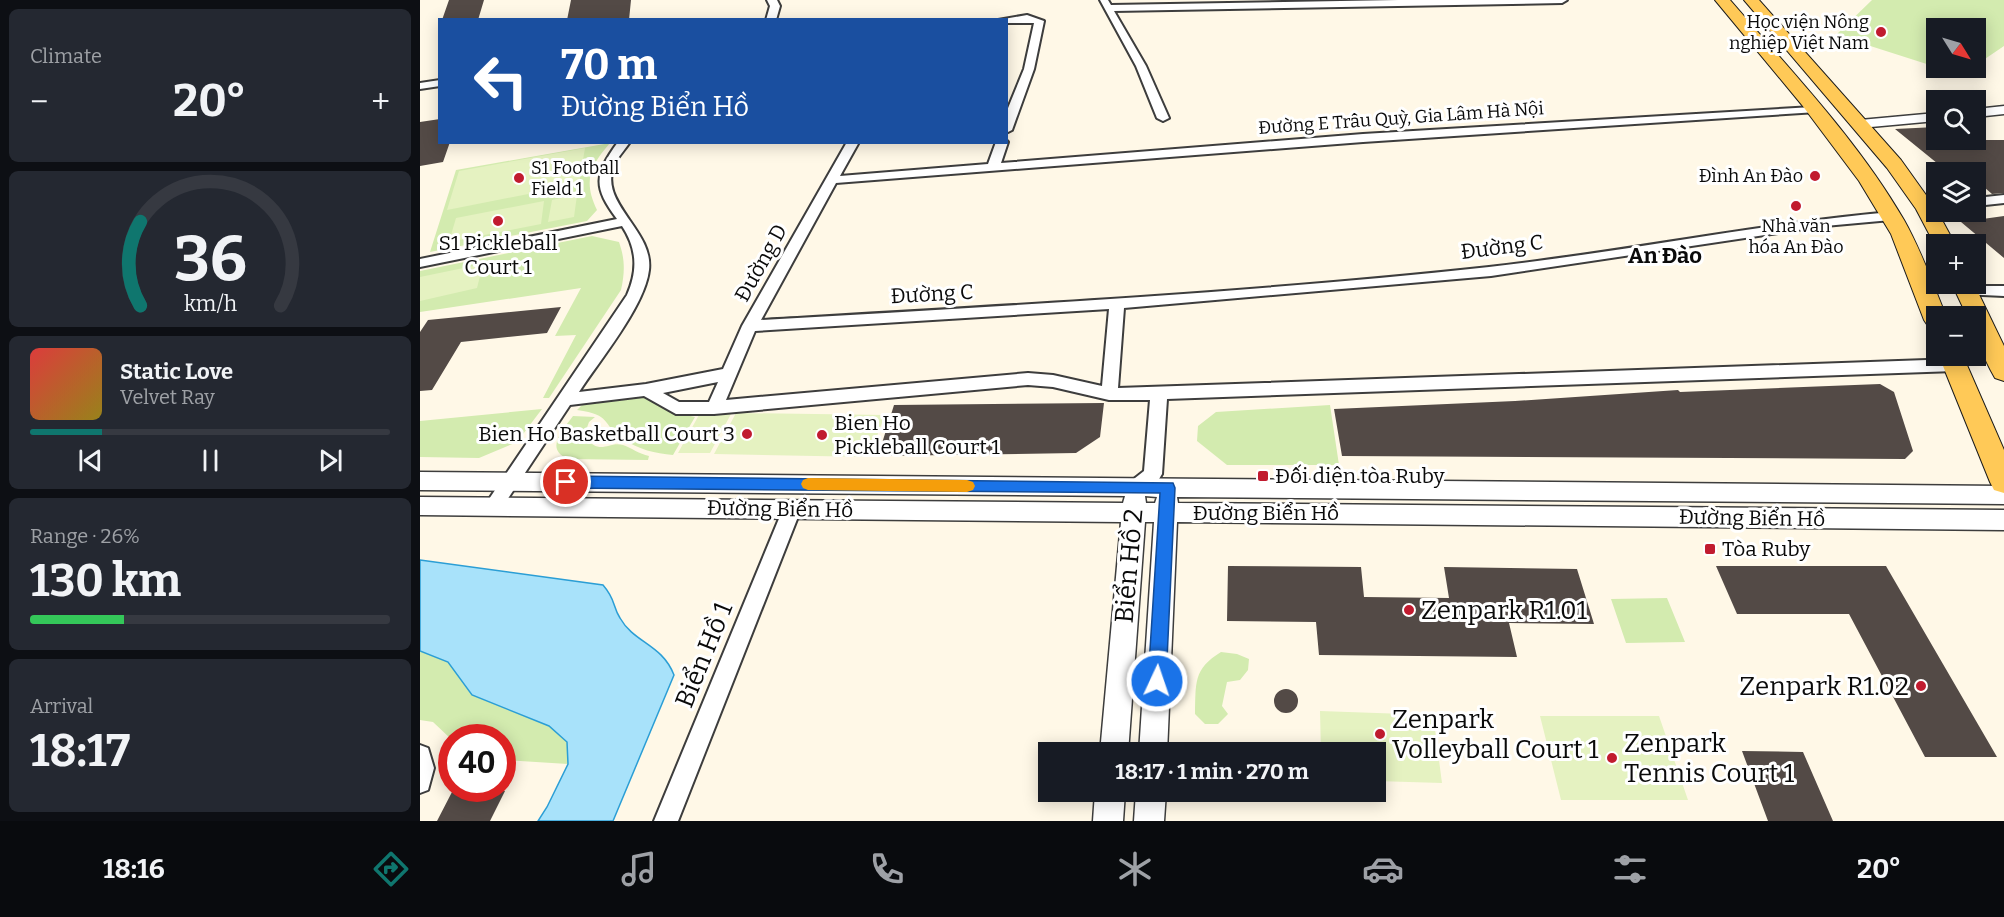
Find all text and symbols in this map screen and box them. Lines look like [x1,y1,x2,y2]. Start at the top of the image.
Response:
place label: Học viện Nông nghiệp Việt Nam [1729,11,1869,54]
north arrow [1926,18,1986,78]
map controls [1926,18,1986,366]
marker: Học viện Nông nghiệp Việt Nam [1874,25,1888,39]
text: 70 m [561,40,657,90]
icon: left [462,42,540,120]
text: Climate [30,44,102,68]
text: 20° [173,74,246,128]
text: − [30,82,48,122]
text: + [371,82,390,122]
button: search [1926,90,1986,150]
text: Đường Biển Hồ [561,91,749,123]
street label: Đường E Trâu Quỳ, Gia Lâm Hà Nội [1258,97,1544,139]
place label: S1 Football Field 1 [531,157,619,200]
button: layers [1926,162,1986,222]
place label: Đình An Đào [1699,165,1803,187]
marker: Đình An Đào [1808,169,1822,183]
marker: S1 Football Field 1 [512,171,526,185]
marker: Nhà văn hóa An Đào [1789,199,1803,213]
marker: S1 Pickleball Court 1 [491,214,505,228]
place label: Nhà văn hóa An Đào [1748,215,1844,258]
street label: Đường D [729,220,793,306]
text: 36 [174,222,246,297]
street label: Đường C [1459,229,1545,265]
place label: S1 Pickleball Court 1 [439,230,557,280]
button: + [1926,234,1986,294]
district label: An Đào [1628,242,1702,269]
street label: Đường C [890,279,974,309]
text: km/h [183,291,237,317]
button: − [1926,306,1986,366]
text: Static Love [120,358,233,385]
text: Velvet Ray [120,385,215,409]
place label: Bien Ho Pickleball Court 1 [834,410,1000,460]
place label: Bien Ho Basketball Court 3 [478,421,735,447]
marker: Bien Ho Basketball Court 3 [740,427,754,441]
marker: Bien Ho Pickleball Court 1 [815,428,829,442]
icon: previous [74,444,107,477]
icon: pause [194,444,227,477]
icon: next [314,444,347,477]
pin [540,456,591,507]
place label: Đối diện tòa Ruby [1275,463,1445,489]
icon: arrive [549,465,582,498]
marker: Đối diện tòa Ruby [1256,469,1270,483]
street label: Đường Biển Hồ [707,495,853,523]
street label: Đường Biển Hồ [1193,500,1339,526]
street label: Đường Biển Hồ [1679,504,1825,532]
street label: Biển Hồ 2 [1109,508,1149,624]
text: Range · 26% [30,524,140,548]
place label: Tòa Ruby [1722,536,1811,562]
marker: Tòa Ruby [1703,542,1717,556]
text: 130 km [30,554,181,608]
place label: Zenpark R1.01 [1421,595,1587,626]
street label: Biển Hồ 1 [669,597,739,712]
marker: Zenpark R1.01 [1402,603,1416,617]
position arrow [1125,649,1189,713]
place label: Zenpark R1.02 [1739,671,1909,702]
marker: Zenpark R1.02 [1914,679,1928,693]
text: Arrival [30,694,93,718]
place label: Zenpark Volleyball Court 1 [1392,704,1599,765]
text: 18:17 [30,724,130,778]
speed limit sign: 40 [438,724,516,802]
marker: Zenpark Volleyball Court 1 [1373,727,1387,741]
place label: Zenpark Tennis Court 1 [1624,728,1795,789]
marker: Zenpark Tennis Court 1 [1605,751,1619,765]
text: 18:17 · 1 min · 270 m [1115,758,1309,785]
icon: directions [370,848,412,890]
icon: music [618,848,660,890]
icon: phone [866,848,908,890]
icon: climate [1114,848,1156,890]
icon: car [1362,848,1404,890]
icon: filters [1609,848,1651,890]
text: 18:16 [103,853,165,885]
text: 20° [1857,853,1901,885]

